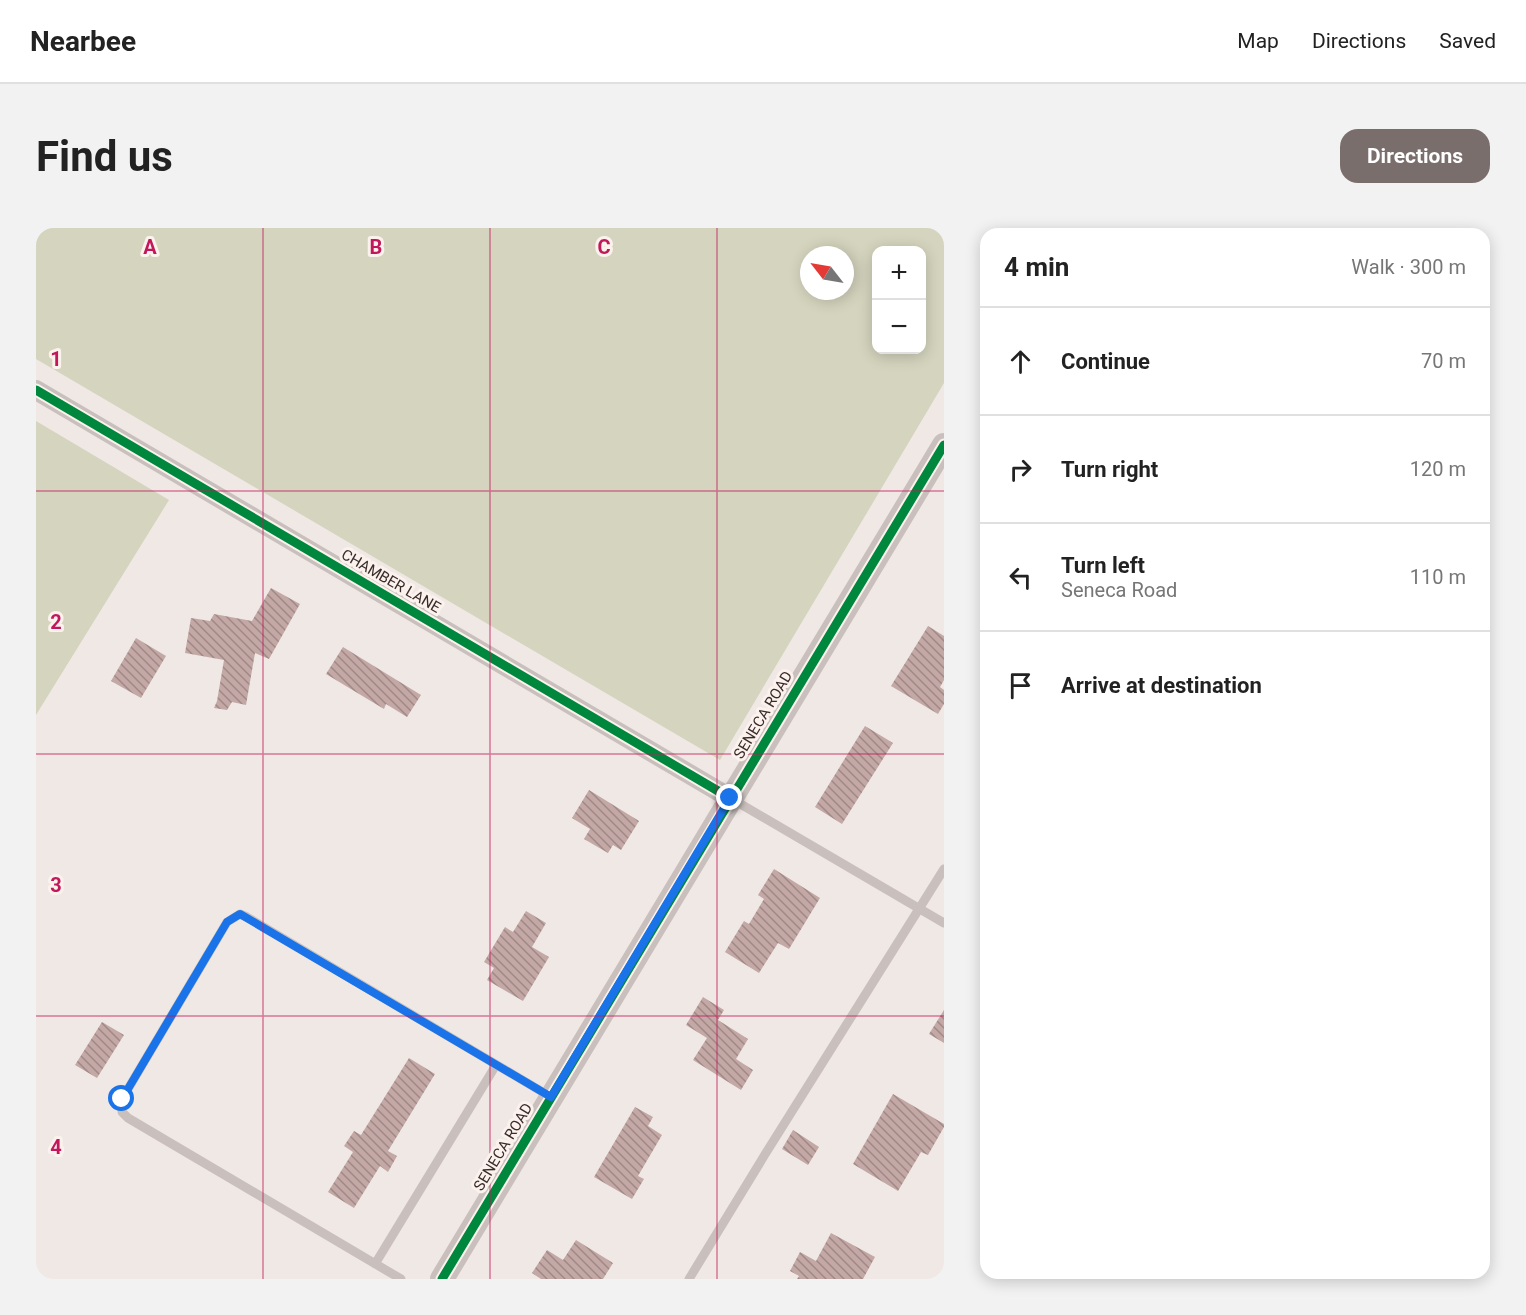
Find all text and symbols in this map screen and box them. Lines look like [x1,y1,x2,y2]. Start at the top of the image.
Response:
text: Nearbee [30,25,136,58]
text: Map [1237,29,1279,53]
text: Directions [1312,29,1406,53]
text: Saved [1439,29,1496,53]
button: Directions [1340,129,1490,183]
text: Find us [36,132,173,181]
text: A [143,235,157,259]
text: B [370,235,382,259]
text: C [597,235,611,259]
north arrow [800,246,854,300]
map controls [872,246,926,354]
button: + [872,246,926,300]
text: 4 min [1004,252,1069,282]
text: Walk · 300 m [1351,255,1466,279]
button: − [872,300,926,354]
icon: ahead [1004,345,1037,378]
text: 1 [50,347,62,371]
text: Continue [1061,349,1150,374]
text: 70 m [1421,349,1466,373]
icon: right [1004,453,1037,486]
text: Turn right [1061,457,1158,482]
text: 120 m [1410,457,1466,481]
street label: CHAMBER LANE [338,545,444,617]
text: Turn left [1061,553,1145,578]
icon: left [1004,561,1037,594]
text: 110 m [1410,565,1466,589]
text: Seneca Road [1061,578,1177,602]
text: 2 [50,610,62,634]
street label: SENECA ROAD [730,668,796,762]
icon: arrive [1004,669,1037,702]
text: Arrive at destination [1061,673,1262,698]
route end [716,784,742,810]
text: 3 [50,873,62,897]
route start [108,1085,134,1111]
street label: SENECA ROAD [470,1100,536,1194]
text: 4 [50,1135,62,1159]

